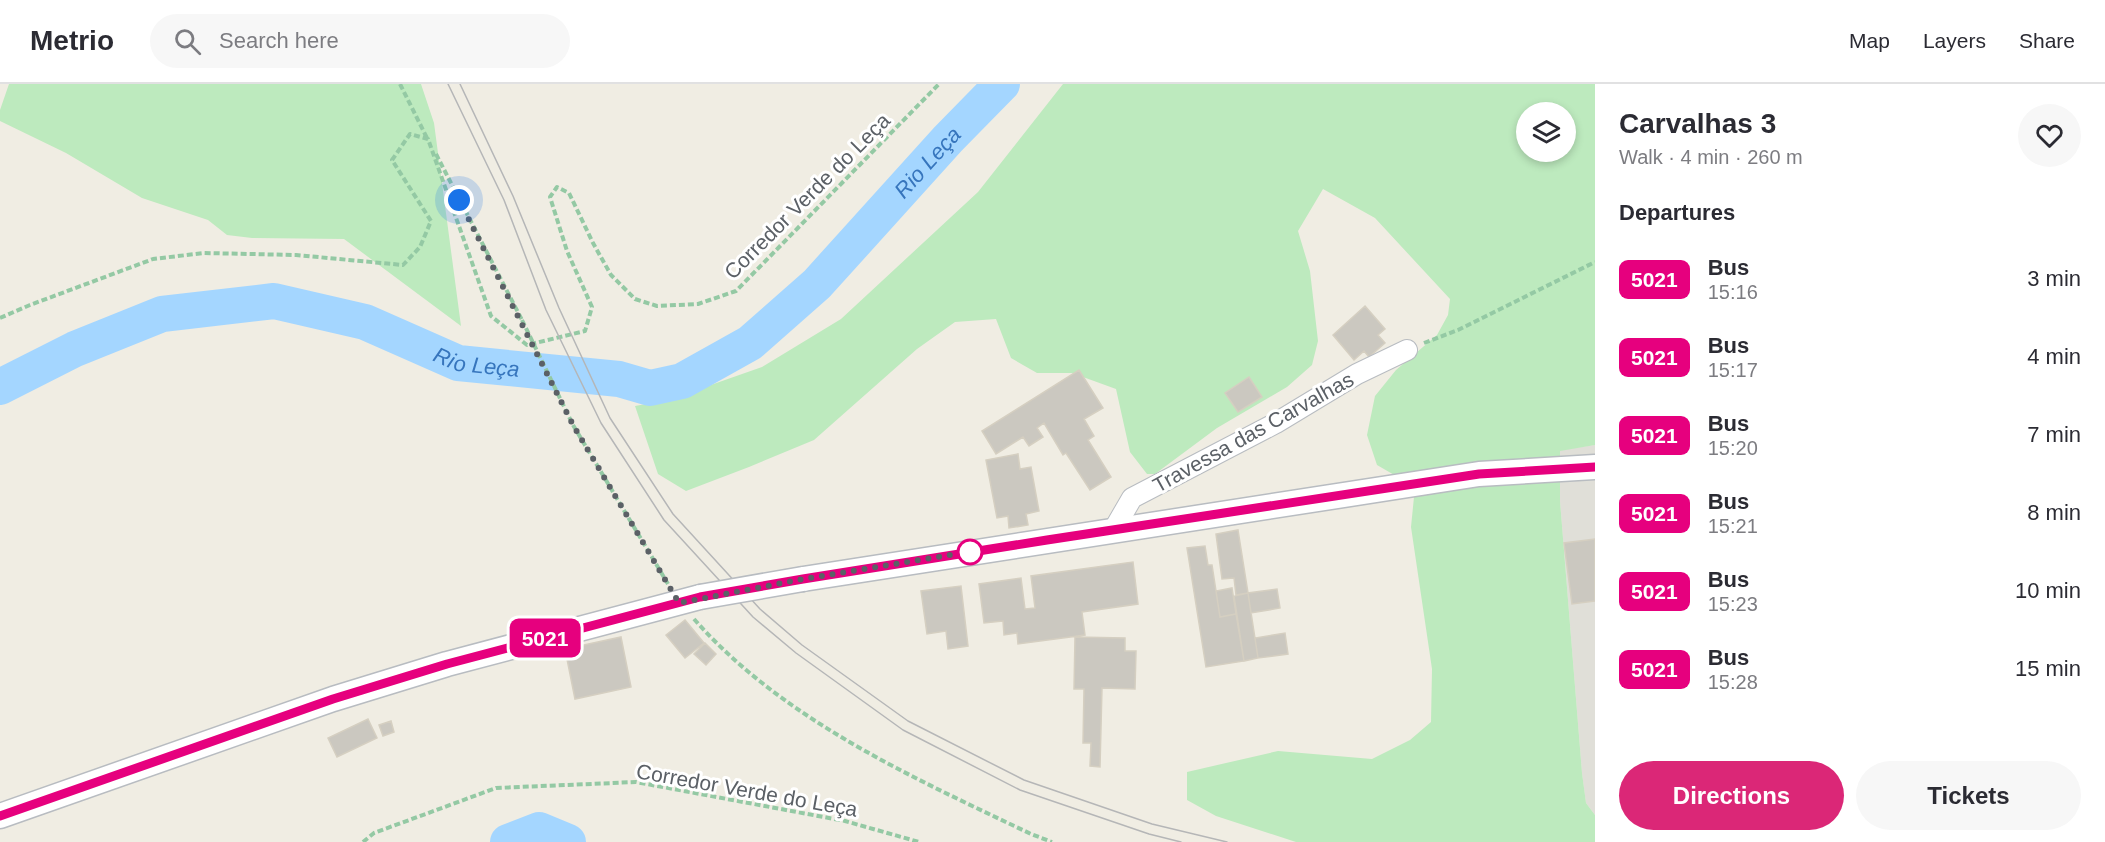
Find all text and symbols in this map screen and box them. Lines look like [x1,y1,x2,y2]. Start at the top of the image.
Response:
search box [150,14,570,68]
text: Metrio [30,25,114,56]
icon: search [171,25,204,58]
text: Search here [219,28,339,53]
text: Map [1849,29,1890,52]
text: Layers [1923,29,1986,52]
text: Share [2019,29,2075,52]
map controls [1516,102,1576,162]
button: layers [1516,102,1576,162]
button: heart [2018,104,2081,167]
street label: Corredor Verde do Leça [720,108,895,283]
text: Carvalhas 3 [1619,108,1776,139]
water label: Rio Leça [889,121,966,203]
text: Walk · 4 min · 260 m [1619,146,1803,168]
your location [444,185,474,215]
text: Departures [1619,200,1735,225]
text: Bus [1708,255,1749,280]
text: 3 min [2027,266,2081,291]
text: 5021 [1631,268,1678,291]
text: 15:16 [1708,281,1758,303]
text: Bus [1708,333,1749,358]
water label: Rio Leça [430,341,521,382]
text: 4 min [2027,344,2081,369]
text: 5021 [1631,346,1678,369]
text: 15:17 [1708,359,1758,381]
street label: Travessa das Carvalhas [1149,367,1357,497]
text: Bus [1708,411,1749,436]
text: 7 min [2027,422,2081,447]
text: 5021 [1631,424,1678,447]
text: 15:20 [1708,437,1758,459]
text: Bus [1708,489,1749,514]
text: 8 min [2027,500,2081,525]
text: 5021 [1631,502,1678,525]
text: 15:21 [1708,515,1758,537]
unlabelled marker [957,539,983,565]
text: Bus [1708,567,1749,592]
text: 10 min [2015,578,2081,603]
text: 5021 [1631,580,1678,603]
text: 15:23 [1708,593,1758,615]
line badge: 5021 [503,618,587,658]
text: 5021 [522,627,568,650]
text: Bus [1708,645,1749,670]
text: 15 min [2015,656,2081,681]
text: 5021 [1631,658,1678,681]
text: 15:28 [1708,671,1758,693]
street label: Corredor Verde do Leça [635,759,860,821]
button: Directions [1619,761,1844,830]
button: Tickets [1856,761,2081,830]

